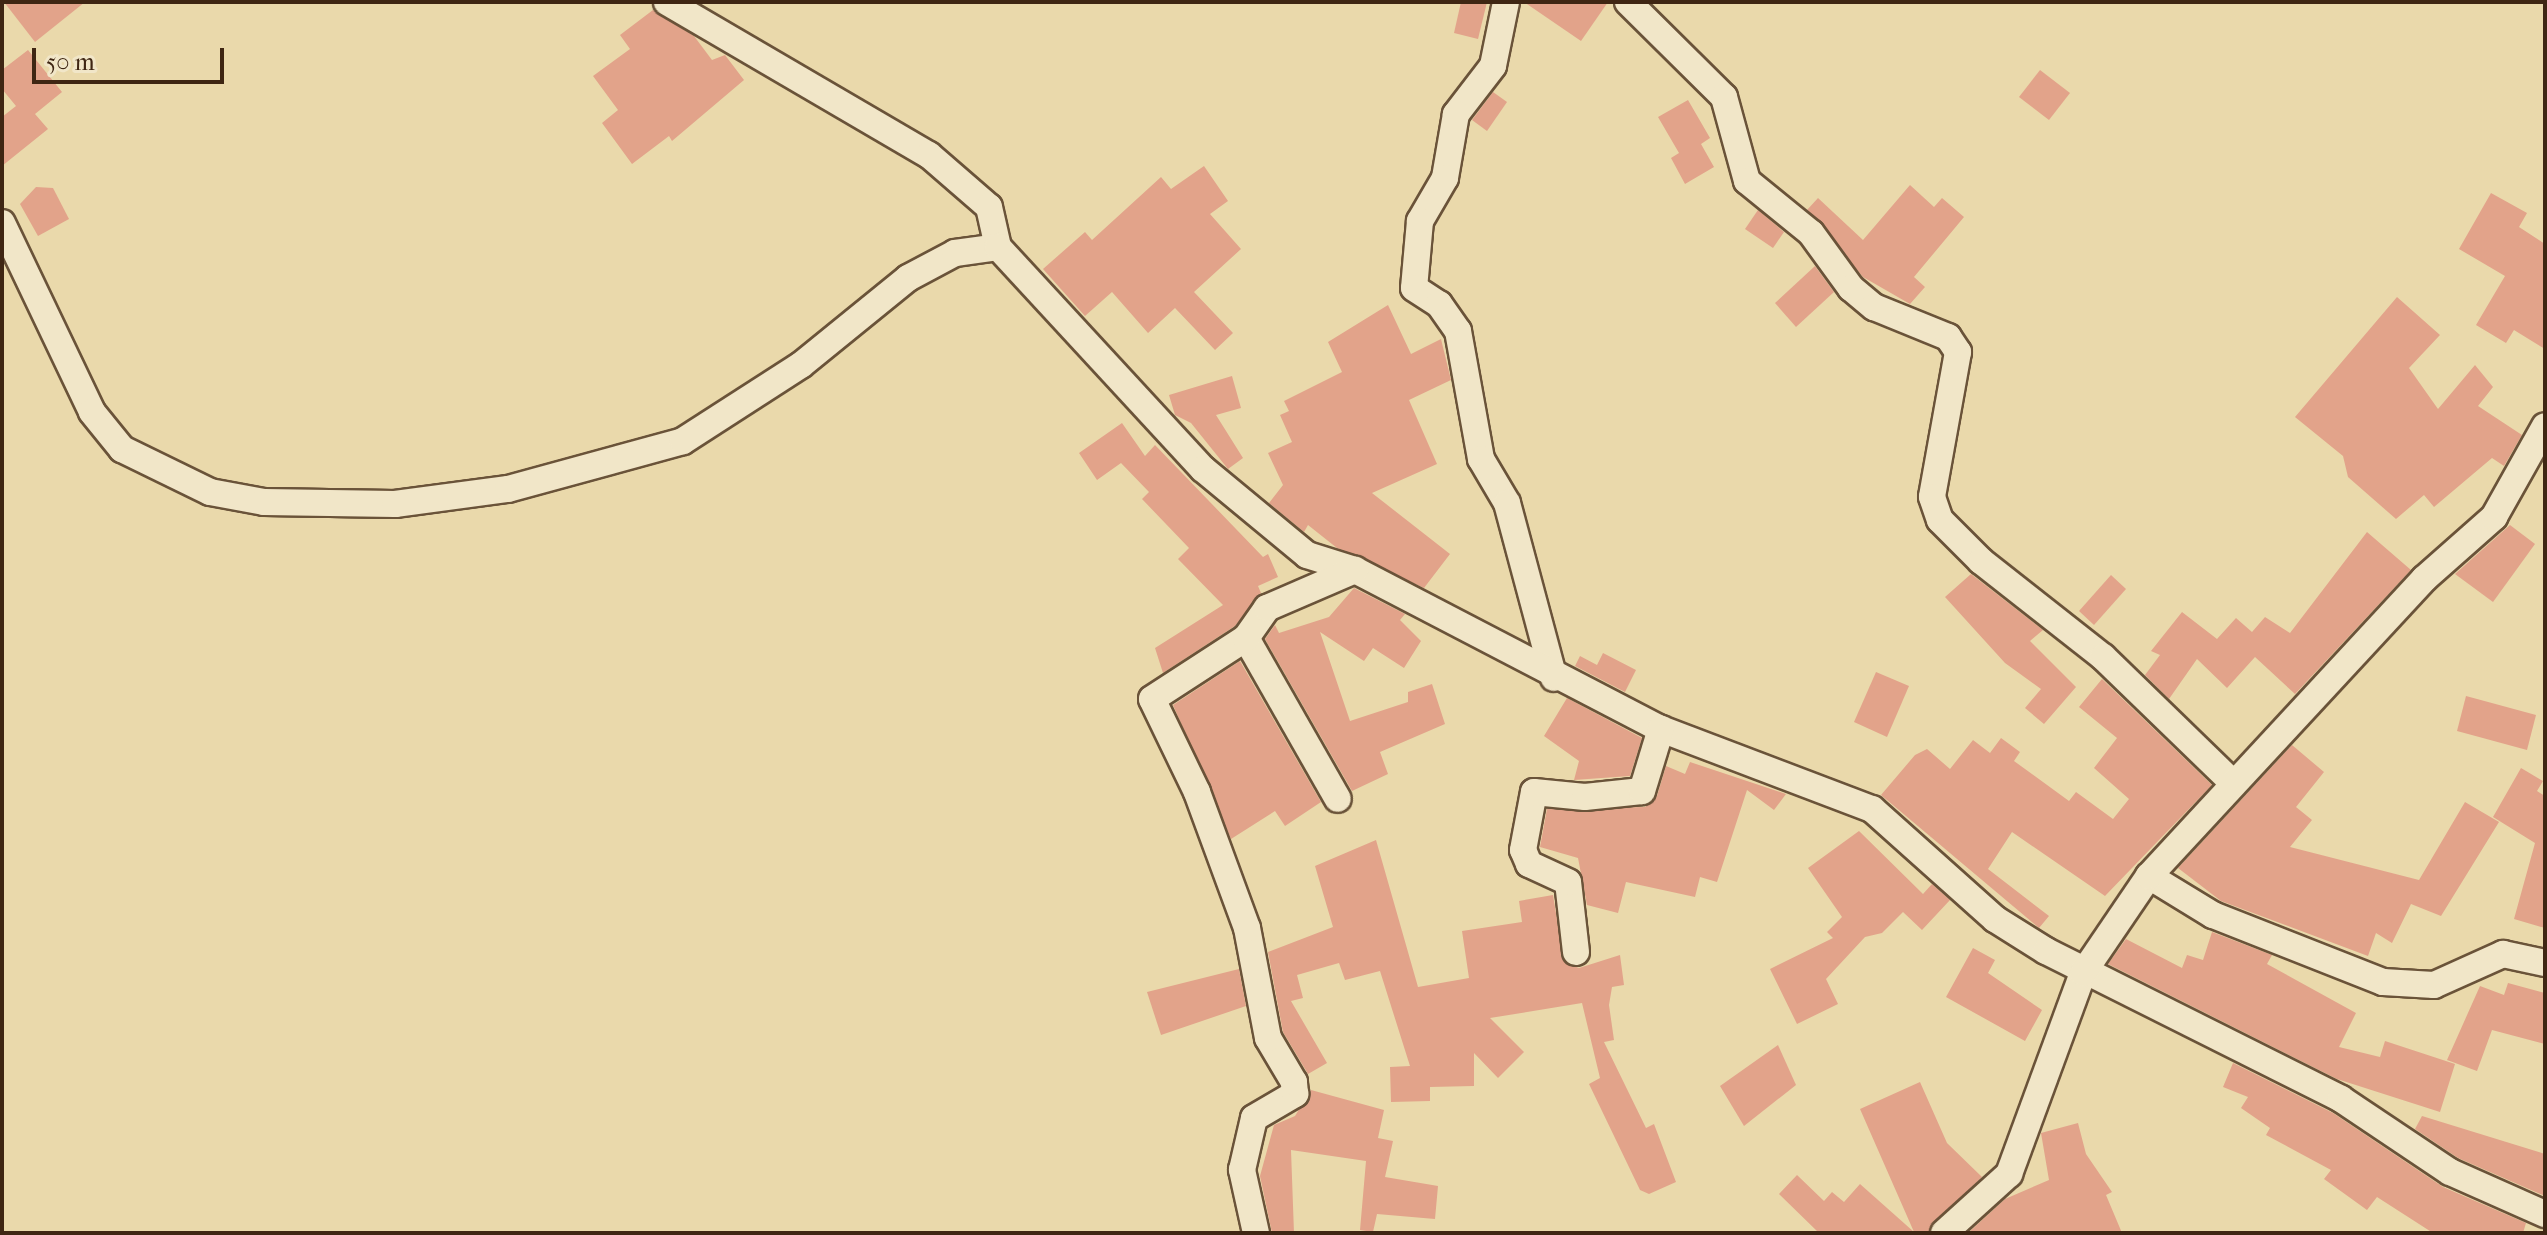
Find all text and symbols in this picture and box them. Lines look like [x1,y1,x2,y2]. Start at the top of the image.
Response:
scale bar [36,32,228,82]
text: 50 m [46,48,95,76]

